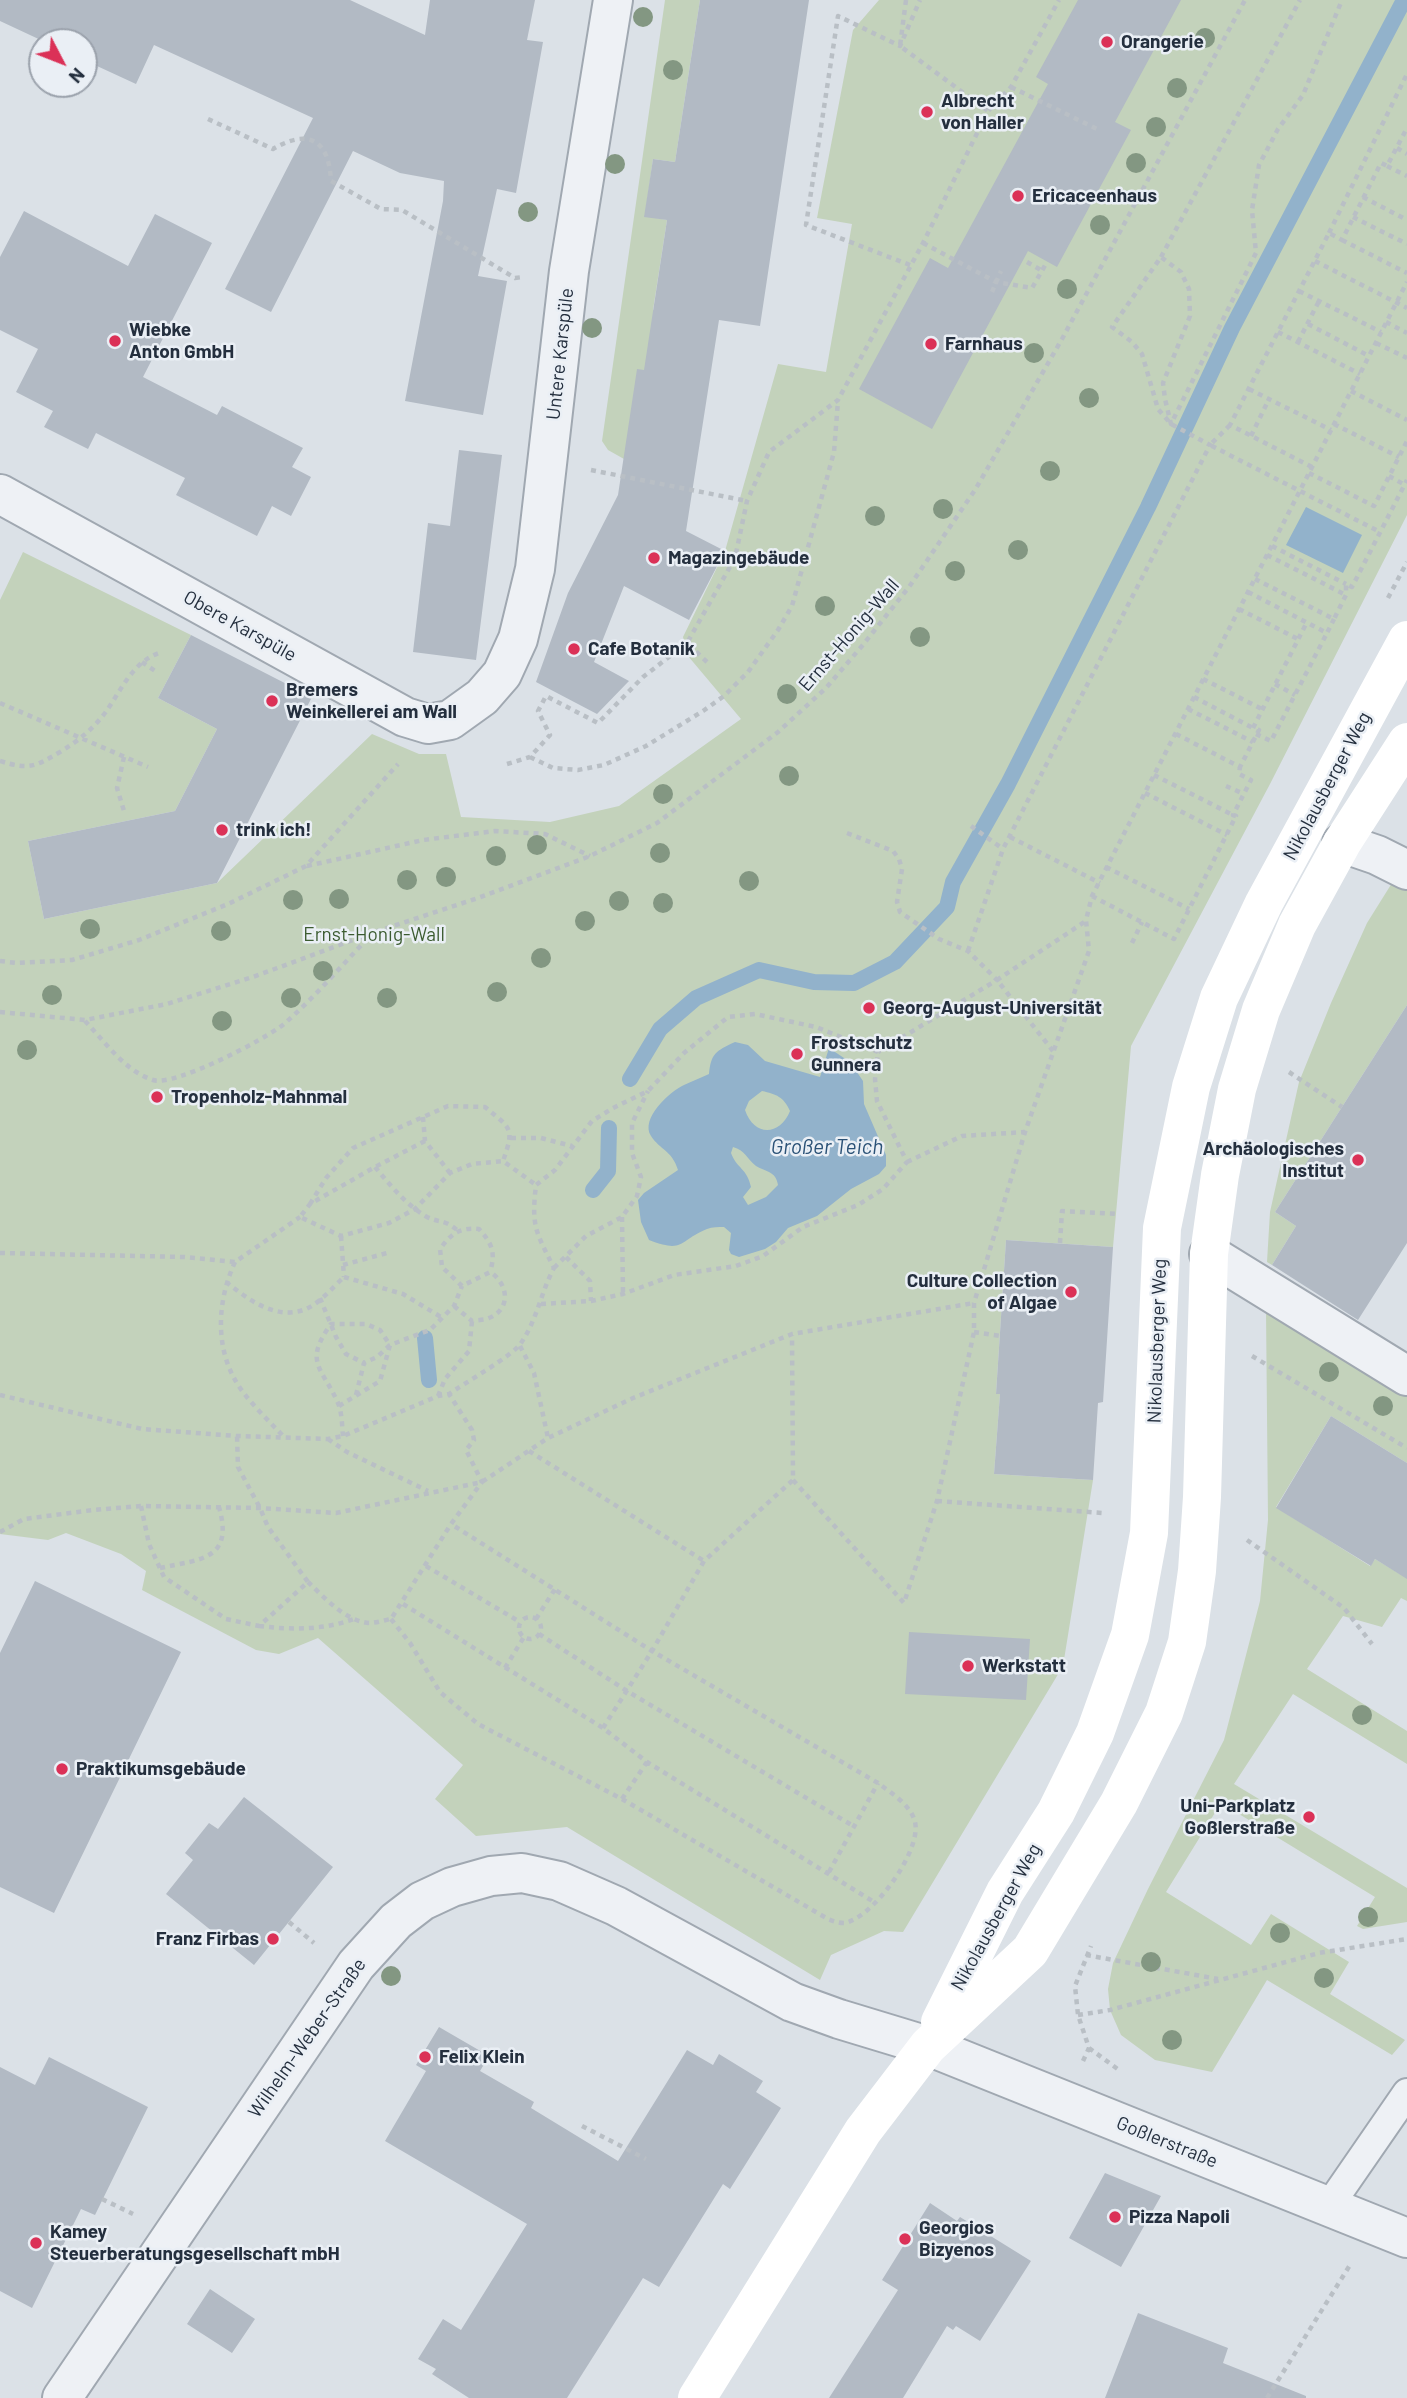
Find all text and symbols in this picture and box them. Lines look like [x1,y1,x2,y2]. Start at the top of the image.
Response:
north arrow [28,28,98,98]
place label: Orangerie [1121,31,1204,53]
marker: Orangerie [1099,34,1115,50]
text: N [65,64,90,88]
place label: Albrecht von Haller [941,90,1024,134]
marker: Albrecht von Haller [919,104,935,120]
place label: Ericaceenhaus [1032,185,1157,207]
marker: Ericaceenhaus [1010,188,1026,204]
street label: Untere Karspüle [542,287,578,421]
place label: Wiebke Anton GmbH [129,319,234,363]
marker: Wiebke Anton GmbH [107,333,123,349]
place label: Farnhaus [945,333,1023,355]
marker: Farnhaus [923,336,939,352]
place label: Magazingebäude [668,547,809,569]
marker: Magazingebäude [646,550,662,566]
street label: Ernst-Honig-Wall [794,574,904,696]
street label: Obere Karspüle [180,586,300,666]
place label: Cafe Botanik [588,638,695,660]
marker: Cafe Botanik [566,641,582,657]
place label: Bremers Weinkellerei am Wall [286,679,457,723]
marker: Bremers Weinkellerei am Wall [264,693,280,709]
street label: Nikolausberger Weg [1278,708,1376,864]
place label: trink ich! [236,819,312,841]
marker: trink ich! [214,822,230,838]
park label: Ernst-Honig-Wall [303,924,445,946]
place label: Georg-August-Universität [883,997,1102,1019]
marker: Georg-August-Universität [861,1000,877,1016]
place label: Frostschutz Gunnera [811,1032,912,1076]
marker: Frostschutz Gunnera [789,1046,805,1062]
place label: Tropenholz-Mahnmal [171,1086,347,1108]
marker: Tropenholz-Mahnmal [149,1089,165,1105]
water label: Großer Teich [771,1134,883,1160]
place label: Archäologisches Institut [1203,1138,1344,1182]
marker: Archäologisches Institut [1350,1152,1366,1168]
street label: Nikolausberger Weg [1143,1258,1171,1424]
place label: Culture Collection of Algae [907,1270,1057,1314]
marker: Culture Collection of Algae [1063,1284,1079,1300]
place label: Werkstatt [982,1655,1066,1677]
marker: Werkstatt [960,1658,976,1674]
place label: Praktikumsgebäude [76,1758,246,1780]
marker: Praktikumsgebäude [54,1761,70,1777]
place label: Uni-Parkplatz Goßlerstraße [1180,1795,1295,1839]
marker: Uni-Parkplatz Goßlerstraße [1301,1809,1317,1825]
street label: Nikolausberger Weg [946,1839,1046,1995]
place label: Franz Firbas [156,1928,259,1950]
marker: Franz Firbas [265,1931,281,1947]
street label: Wilhelm-Weber-Straße [243,1954,371,2122]
place label: Felix Klein [439,2046,525,2068]
marker: Felix Klein [417,2049,433,2065]
street label: Goßlerstraße [1113,2111,1221,2173]
place label: Pizza Napoli [1129,2206,1230,2228]
marker: Pizza Napoli [1107,2209,1123,2225]
place label: Georgios Bizyenos [919,2217,994,2261]
place label: Kamey Steuerberatungsgesellschaft mbH [50,2221,340,2265]
marker: Georgios Bizyenos [897,2231,913,2247]
marker: Kamey Steuerberatungsgesellschaft mbH [28,2235,44,2251]

